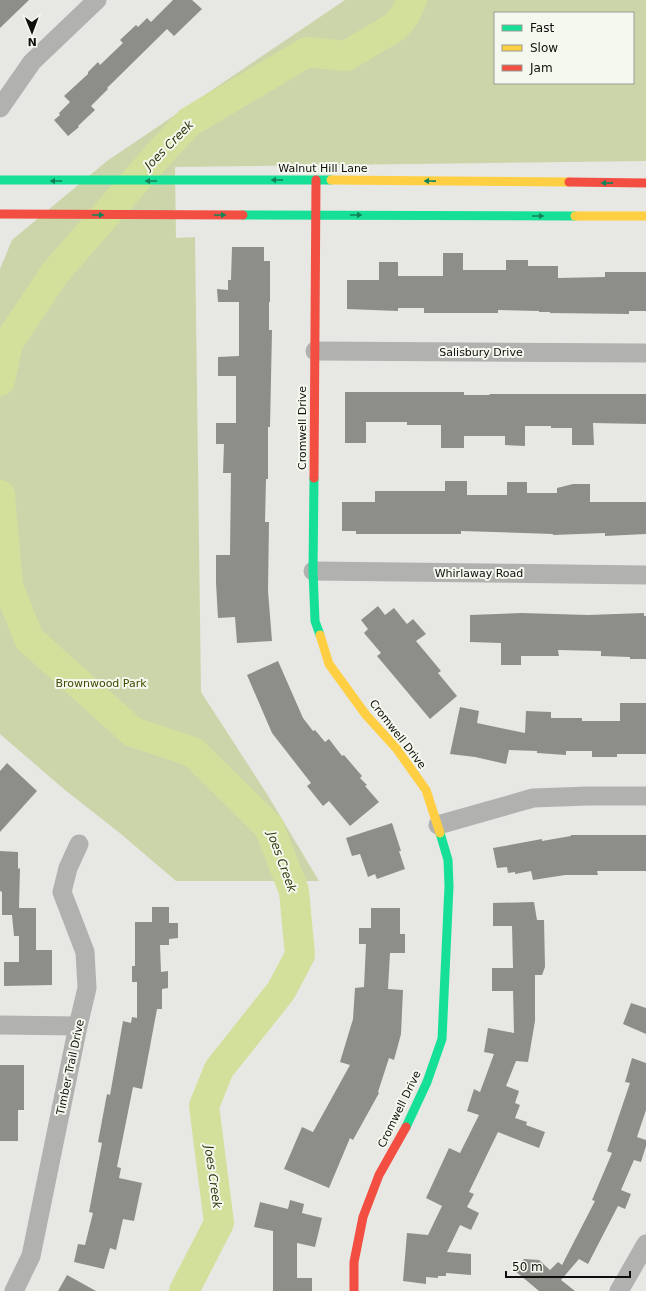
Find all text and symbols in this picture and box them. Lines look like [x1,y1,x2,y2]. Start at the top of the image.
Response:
north arrow [12,12,52,52]
legend [494,12,634,84]
text: Fast [530,21,554,35]
text: N [27,35,37,48]
text: Slow [530,41,558,55]
text: Jam [529,61,553,75]
water label: Joes Creek [140,117,197,174]
street label: Walnut Hill Lane [278,162,368,175]
one-way arrow [270,177,283,183]
one-way arrow [49,178,62,184]
one-way arrow [144,178,157,184]
one-way arrow [423,178,436,184]
one-way arrow [600,180,613,186]
one-way arrow [92,212,105,218]
one-way arrow [214,212,227,218]
one-way arrow [350,212,363,218]
one-way arrow [532,213,545,219]
street label: Salisbury Drive [439,346,523,359]
street label: Cromwell Drive [296,386,309,470]
street label: Whirlaway Road [435,567,523,580]
park label: Brownwood Park [55,677,147,690]
street label: Cromwell Drive [367,697,429,772]
water label: Joes Creek [264,828,300,895]
street label: Timber Trail Drive [54,1018,87,1117]
street label: Cromwell Drive [375,1068,424,1150]
water label: Joes Creek [201,1143,224,1210]
scale bar [506,1253,630,1279]
text: 50 m [512,1260,543,1274]

